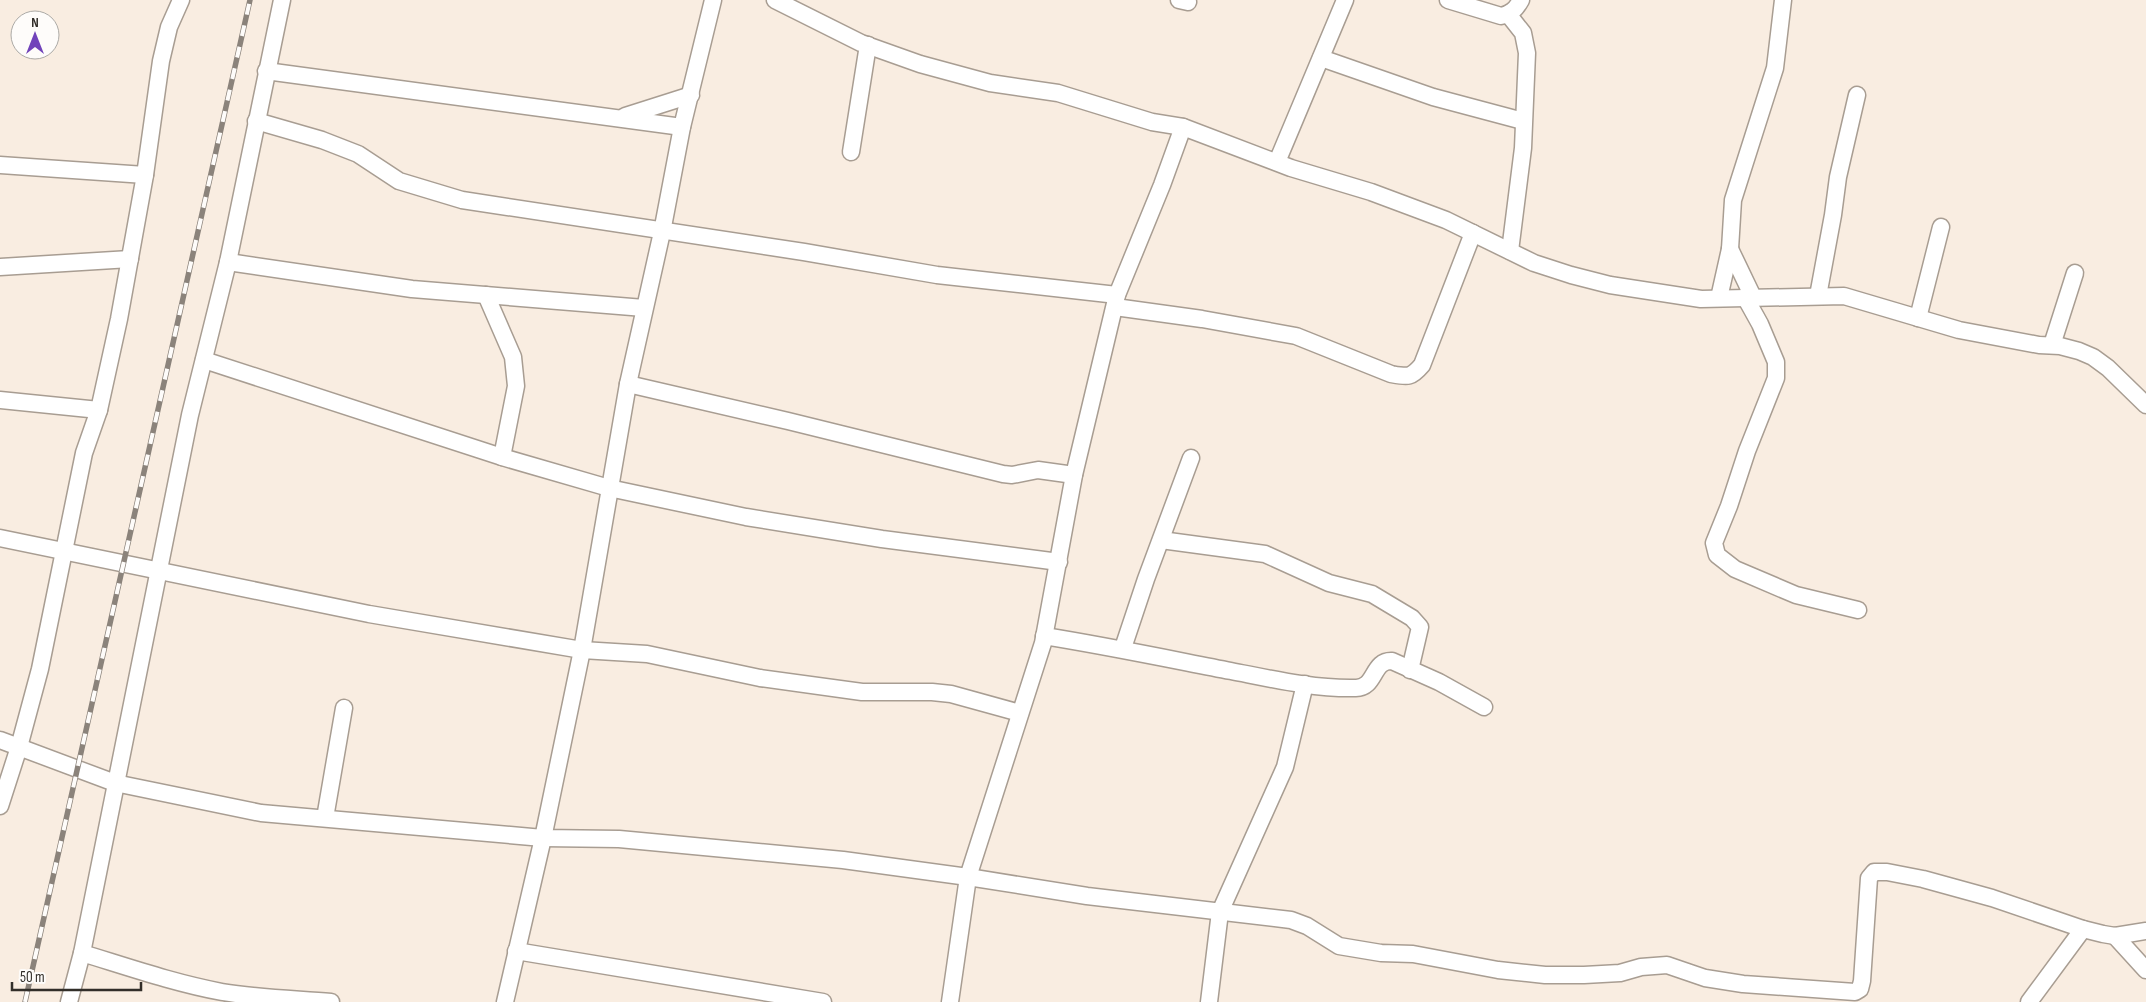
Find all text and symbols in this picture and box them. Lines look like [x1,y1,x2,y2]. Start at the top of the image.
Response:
north arrow [10,10,60,60]
text: N [31,14,39,31]
scale bar [12,960,141,992]
text: 50 m [20,968,45,987]

